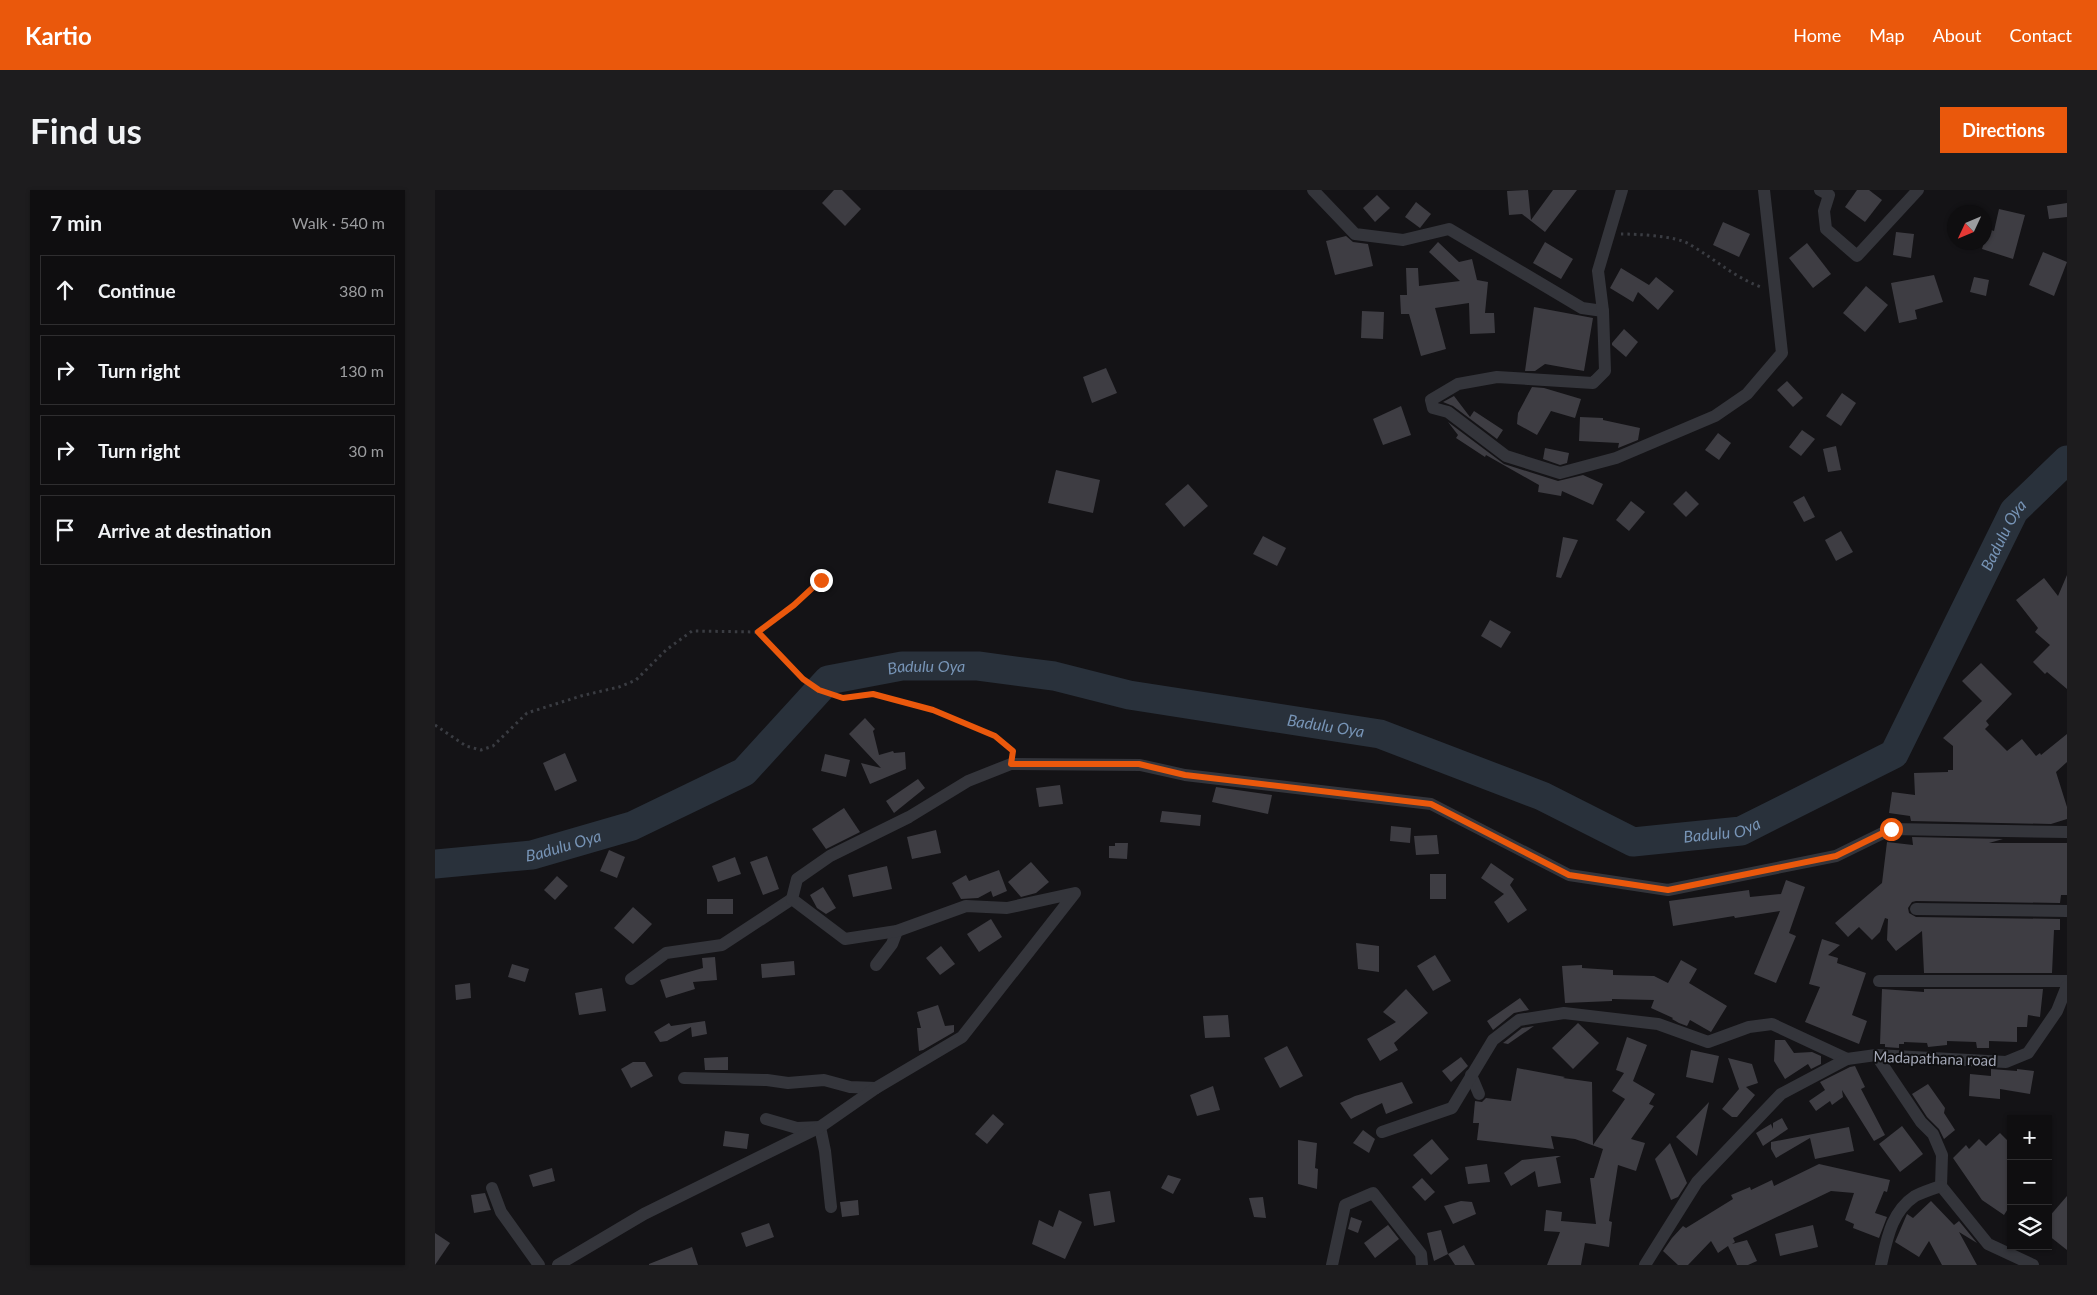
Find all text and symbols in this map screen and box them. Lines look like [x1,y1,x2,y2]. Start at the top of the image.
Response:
text: Kartio [25,21,92,50]
text: Home [1793,24,1841,46]
text: Map [1869,24,1905,46]
text: About [1933,24,1982,46]
text: Contact [2010,24,2072,46]
button: Directions [1940,107,2067,153]
text: Find us [30,109,142,151]
north arrow [1947,205,1992,250]
text: 7 min [50,210,102,235]
text: Walk · 540 m [292,213,385,232]
icon: ahead [51,276,79,304]
text: Continue [98,279,176,302]
text: 380 m [339,281,384,300]
icon: right [51,356,79,384]
text: Turn right [98,359,180,382]
text: 130 m [339,361,384,380]
icon: right [51,436,79,464]
text: Turn right [98,439,180,462]
text: 30 m [348,441,384,460]
water label: Badulu Oya [1976,495,2030,573]
icon: arrive [51,516,79,544]
text: Arrive at destination [98,519,271,542]
route end [810,569,833,592]
water label: Badulu Oya [886,656,965,678]
water label: Badulu Oya [1286,710,1366,740]
water label: Badulu Oya [1683,813,1763,846]
route start [1880,818,1903,841]
water label: Badulu Oya [525,825,603,865]
street label: Madapathana road [1873,1047,1997,1069]
map controls [2007,1115,2052,1250]
button: + [2007,1115,2052,1160]
button: − [2007,1160,2052,1205]
button: layers [2007,1205,2052,1250]

